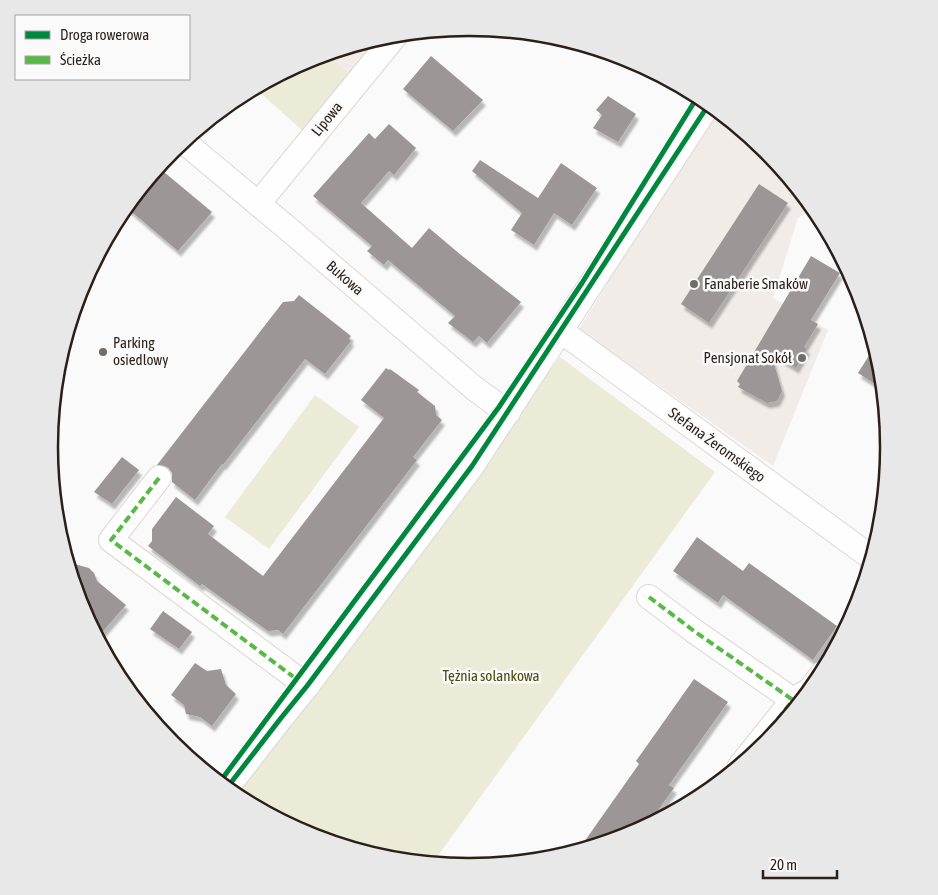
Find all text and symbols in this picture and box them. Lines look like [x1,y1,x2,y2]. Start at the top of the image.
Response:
legend [15,15,190,80]
text: Droga rowerowa [60,26,149,43]
text: Ścieżka [60,51,101,68]
street label: Lipowa [308,98,346,139]
street label: Bukowa [323,257,367,298]
place label: Fanaberie Smaków [704,275,808,292]
marker: Fanaberie Smaków [688,278,700,290]
place label: Parking osiedlowy [113,334,169,368]
marker: Parking osiedlowy [97,346,109,358]
place label: Pensjonat Sokół [704,349,792,366]
marker: Pensjonat Sokół [796,352,808,364]
street label: Stefana Żeromskiego [666,404,769,485]
park label: Tężnia solankowa [442,667,540,684]
scale bar [763,848,837,880]
text: 20 m [770,856,797,873]

